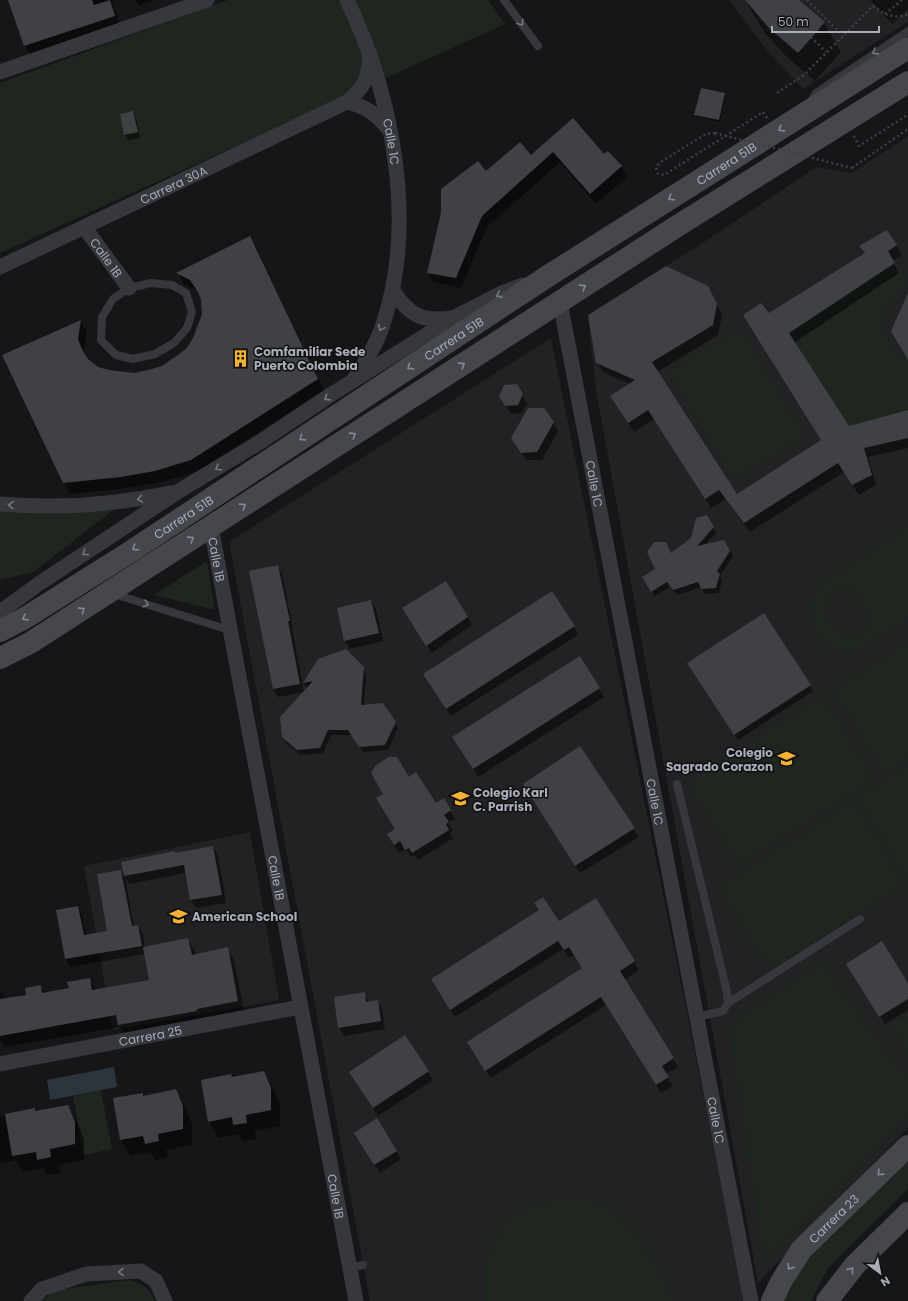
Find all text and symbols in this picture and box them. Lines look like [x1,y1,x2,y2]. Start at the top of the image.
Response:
scale bar [772,8,879,34]
text: 50 m [778,13,809,30]
one-way arrow [516,19,524,26]
one-way arrow [872,47,879,55]
street label: Calle 1C [379,117,404,166]
one-way arrow [778,124,785,131]
street label: Carrera 51B [693,138,760,189]
street label: Carrera 30A [137,161,210,208]
one-way arrow [668,194,675,201]
street label: Calle 1B [86,234,127,281]
one-way arrow [579,284,586,292]
one-way arrow [495,290,503,298]
street label: Carrera 51B [420,312,487,364]
one-way arrow [378,324,386,331]
place label: Comfamiliar Sede Puerto Colombia [254,343,366,374]
building icon: Comfamiliar Sede Puerto Colombia [231,348,251,368]
one-way arrow [407,362,414,370]
one-way arrow [458,362,465,370]
one-way arrow [324,393,331,400]
one-way arrow [349,433,356,440]
one-way arrow [299,434,306,441]
street label: Calle 1C [582,459,608,508]
one-way arrow [215,463,222,470]
street label: Carrera 51B [150,491,216,543]
one-way arrow [137,494,144,502]
one-way arrow [8,501,14,510]
one-way arrow [239,503,246,510]
street label: Calle 1B [205,536,230,583]
one-way arrow [187,537,194,544]
one-way arrow [132,544,139,551]
one-way arrow [82,548,89,556]
one-way arrow [143,599,150,608]
one-way arrow [77,608,84,615]
one-way arrow [22,613,29,620]
place label: Colegio Sagrado Corazon [666,744,773,775]
school or university icon: Colegio Sagrado Corazon [776,749,796,769]
street label: Calle 1C [643,777,668,827]
place label: Colegio Karl C. Parrish [473,784,548,815]
school or university icon: Colegio Karl C. Parrish [450,789,470,809]
street label: Calle 1B [264,854,289,902]
school or university icon: American School [169,906,189,926]
place label: American School [192,908,297,925]
street label: Carrera 25 [117,1021,183,1050]
street label: Calle 1C [704,1095,729,1145]
one-way arrow [877,1168,885,1176]
street label: Calle 1B [324,1173,349,1220]
street label: Carrera 23 [805,1190,862,1247]
north arrow [860,1253,900,1293]
one-way arrow [788,1263,795,1270]
one-way arrow [118,1267,124,1276]
one-way arrow [846,1268,853,1275]
text: N [878,1273,893,1290]

